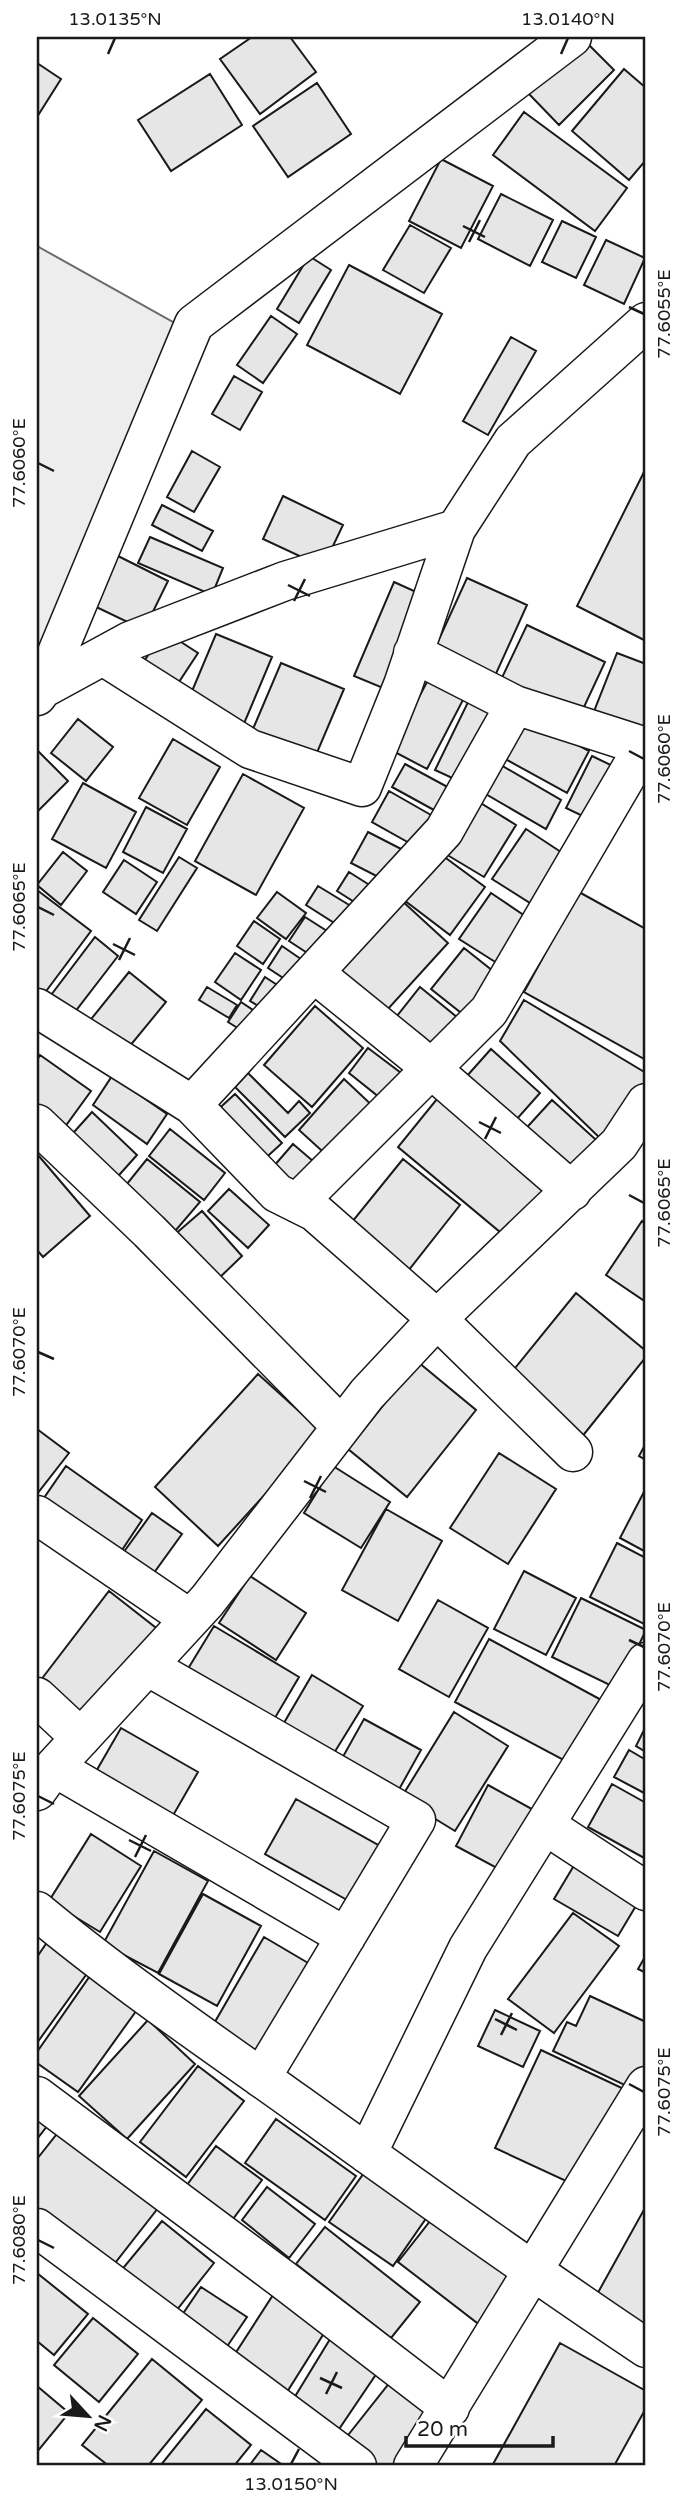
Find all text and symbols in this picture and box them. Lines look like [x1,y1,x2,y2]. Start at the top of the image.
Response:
text: 13.0135°N [68,8,162,30]
text: 13.0140°N [521,8,615,30]
text: 77.6055°E [653,269,675,359]
text: 77.6060°E [8,418,30,508]
text: 77.6060°E [653,714,675,804]
text: 77.6065°E [8,862,30,952]
text: 77.6065°E [653,1158,675,1248]
text: 77.6070°E [8,1307,30,1397]
text: 77.6070°E [653,1602,675,1692]
text: 77.6075°E [8,1751,30,1841]
text: 77.6075°E [653,2047,675,2137]
text: 77.6080°E [8,2195,30,2285]
north arrow [52,2380,122,2450]
scale bar [406,2405,554,2449]
text: N [89,2411,116,2435]
text: 20 m [417,2417,468,2442]
text: 13.0150°N [244,2473,338,2495]

